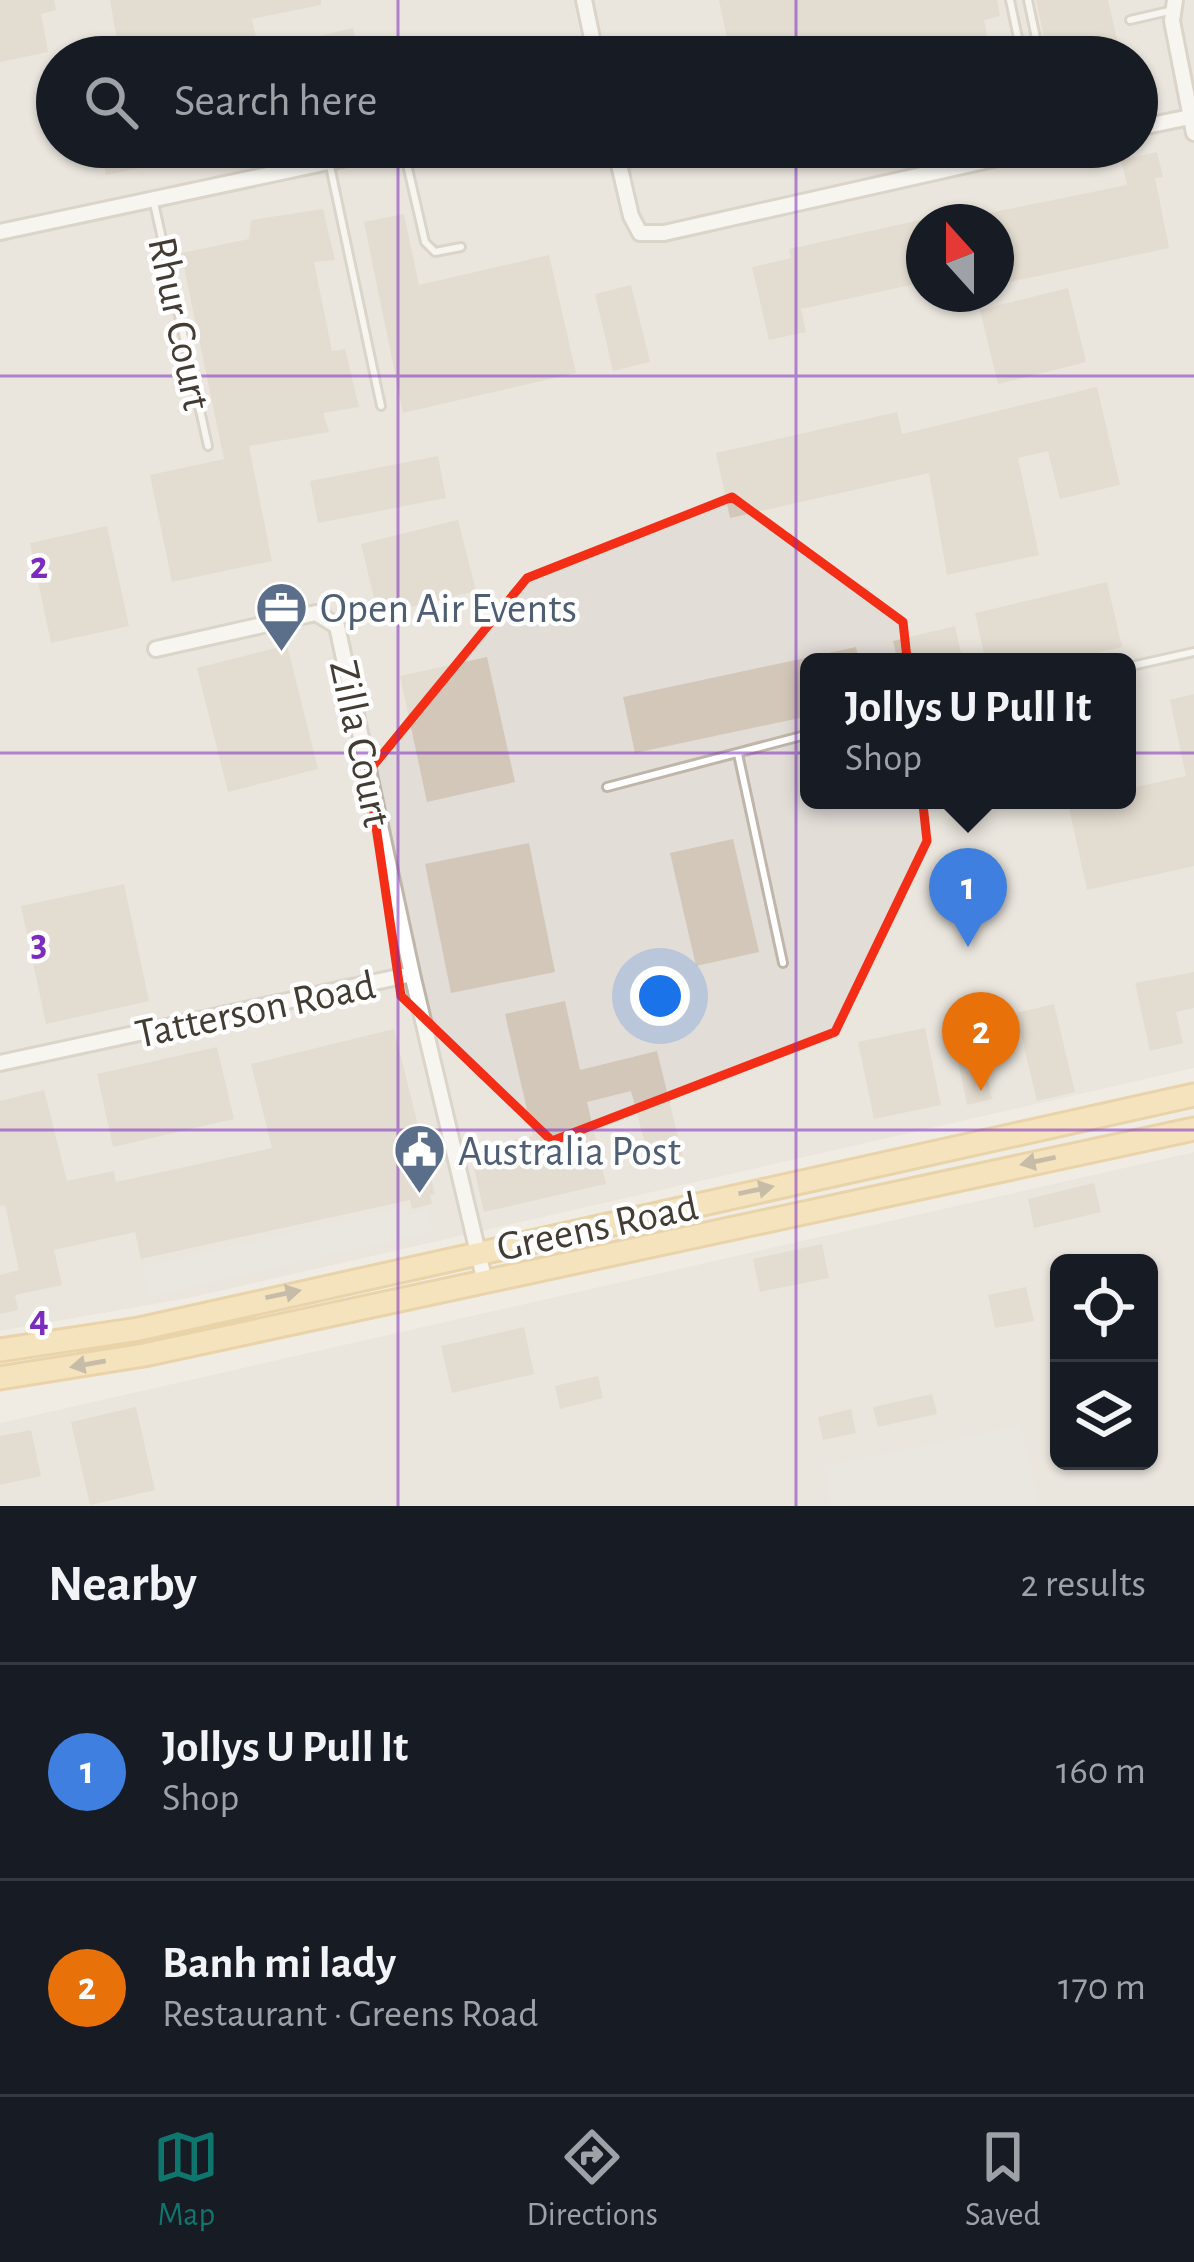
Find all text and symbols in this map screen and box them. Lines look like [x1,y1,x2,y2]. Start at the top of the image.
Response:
search box [36,36,1158,168]
icon: search [78,69,144,135]
text: Search here [174,79,377,124]
north arrow [906,204,1014,312]
street label: Rhur Court [140,233,218,414]
text: 2 [30,547,48,586]
office icon: Open Air Events [253,579,309,653]
place label: Open Air Events [320,588,577,630]
popup [800,653,1136,809]
street label: Zilla Court [322,656,398,830]
text: Jollys U Pull It [845,685,1091,730]
text: Shop [845,739,922,778]
pin: 1 [929,848,1007,947]
text: 3 [31,924,47,963]
street label: Tatterson Road [132,964,379,1056]
your location [630,966,690,1026]
pin: 2 [942,992,1020,1091]
public building icon: Australia Post [391,1122,447,1196]
place label: Australia Post [458,1131,681,1173]
one-way arrow [1019,1152,1057,1171]
one-way arrow [738,1180,776,1199]
street label: Greens Road [493,1185,702,1269]
map controls [1050,1254,1158,1470]
button: locate [1050,1254,1158,1362]
one-way arrow [264,1284,302,1303]
text: 4 [29,1300,49,1339]
one-way arrow [69,1354,106,1373]
button: layers [1050,1362,1158,1470]
text: Nearby [48,1559,197,1610]
text: 2 results [1020,1565,1146,1604]
text: Jollys U Pull It [162,1725,408,1770]
text: 1 [80,1752,94,1791]
text: 160 m [1056,1752,1146,1791]
text: Shop [162,1779,239,1818]
text: Banh mi lady [162,1941,396,1986]
text: 2 [78,1968,96,2007]
text: 170 m [1058,1968,1146,2007]
text: Restaurant · Greens Road [162,1995,539,2034]
tab: Map [153,2124,219,2236]
tab: Directions [526,2124,658,2236]
tab: Saved [965,2124,1040,2236]

